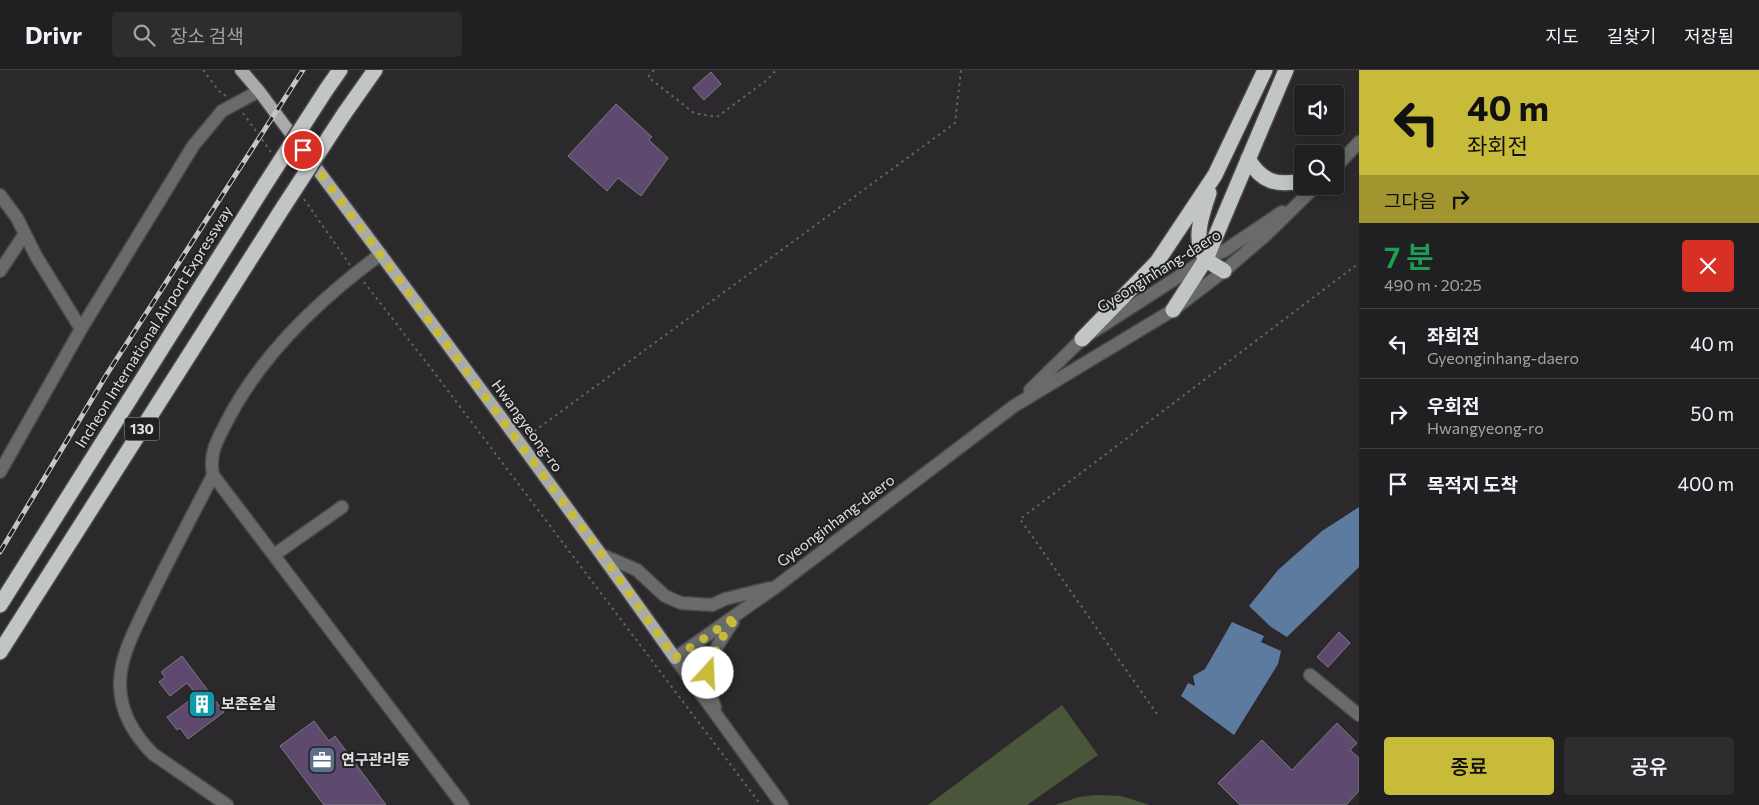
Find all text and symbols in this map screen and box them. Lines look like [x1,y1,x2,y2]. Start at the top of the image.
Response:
search box [112,12,462,57]
text: Drivr [25,20,82,49]
icon: search [130,21,158,49]
text: 장소 검색 [170,24,244,47]
text: 지도 [1546,25,1579,47]
text: 길찾기 [1607,25,1656,47]
text: 저장됨 [1684,25,1734,47]
map controls [1294,85,1344,195]
button: sound [1294,85,1344,135]
text: 40 m [1467,85,1549,128]
icon: left [1384,90,1449,155]
pin [282,129,324,171]
text: 좌회전 [1467,132,1528,159]
icon: arrive [289,136,317,164]
button: search [1294,145,1344,195]
icon: right [1446,185,1474,213]
text: 그다음 [1384,189,1436,212]
street label: Incheon International Airport Expressway [71,202,236,451]
street label: Gyeonginhang-daero [1093,225,1224,316]
text: 7 분 [1384,237,1434,274]
button: close [1682,240,1734,292]
text: 490 m · 20:25 [1384,275,1482,294]
text: 좌회전 [1427,324,1479,347]
icon: left [1384,330,1412,358]
text: 40 m [1690,332,1734,355]
text: Gyeonginhang-daero [1427,348,1579,367]
street label: Hwangyeong-ro [488,376,567,475]
text: 우회전 [1427,394,1479,417]
icon: right [1384,400,1412,428]
text: 50 m [1690,402,1734,425]
road number: 130 [124,418,160,440]
text: Hwangyeong-ro [1427,418,1544,437]
street label: Gyeonginhang-daero [773,470,898,570]
icon: arrive [1384,470,1412,498]
text: 400 m [1678,472,1734,495]
text: 목적지 도착 [1427,473,1518,496]
position arrow [681,646,733,698]
building icon: 보존온실 [187,689,217,719]
place label: 보존온실 [221,694,276,712]
button: 종료 [1384,737,1554,795]
button: 공유 [1564,737,1734,795]
office icon: 연구관리동 [307,745,337,775]
place label: 연구관리동 [341,750,410,768]

